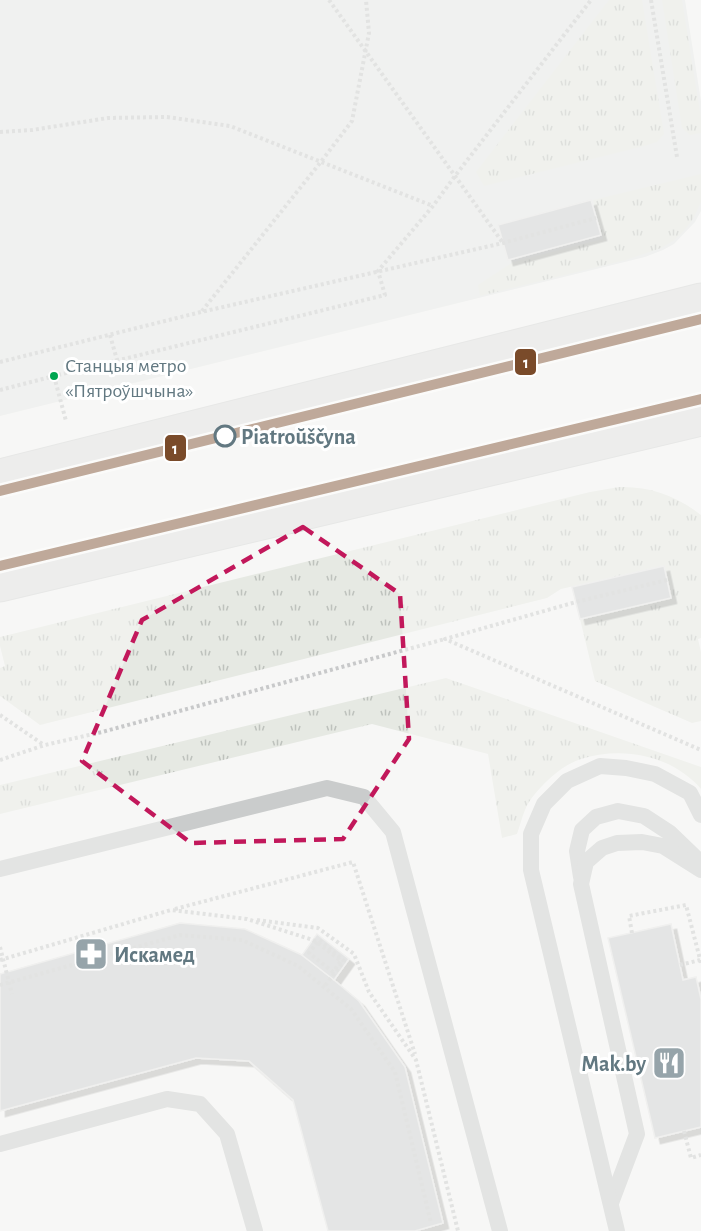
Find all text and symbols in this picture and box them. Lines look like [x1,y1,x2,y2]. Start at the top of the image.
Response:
line badge: 1 [514,348,537,376]
text: 1 [523,355,529,371]
place label: Станцыя метро «Пятроўшчына» [65,356,194,401]
marker: Станцыя метро «Пятроўшчына» [48,370,60,382]
marker: Piatroŭščyna [214,425,236,447]
place label: Piatroŭščyna [241,426,356,449]
line badge: 1 [164,434,187,462]
text: 1 [172,441,178,457]
pharmacy icon: Искамед [73,936,109,972]
place label: Искамед [114,944,195,966]
restaurant icon: Mak.by [651,1045,687,1081]
place label: Mak.by [582,1053,646,1076]

